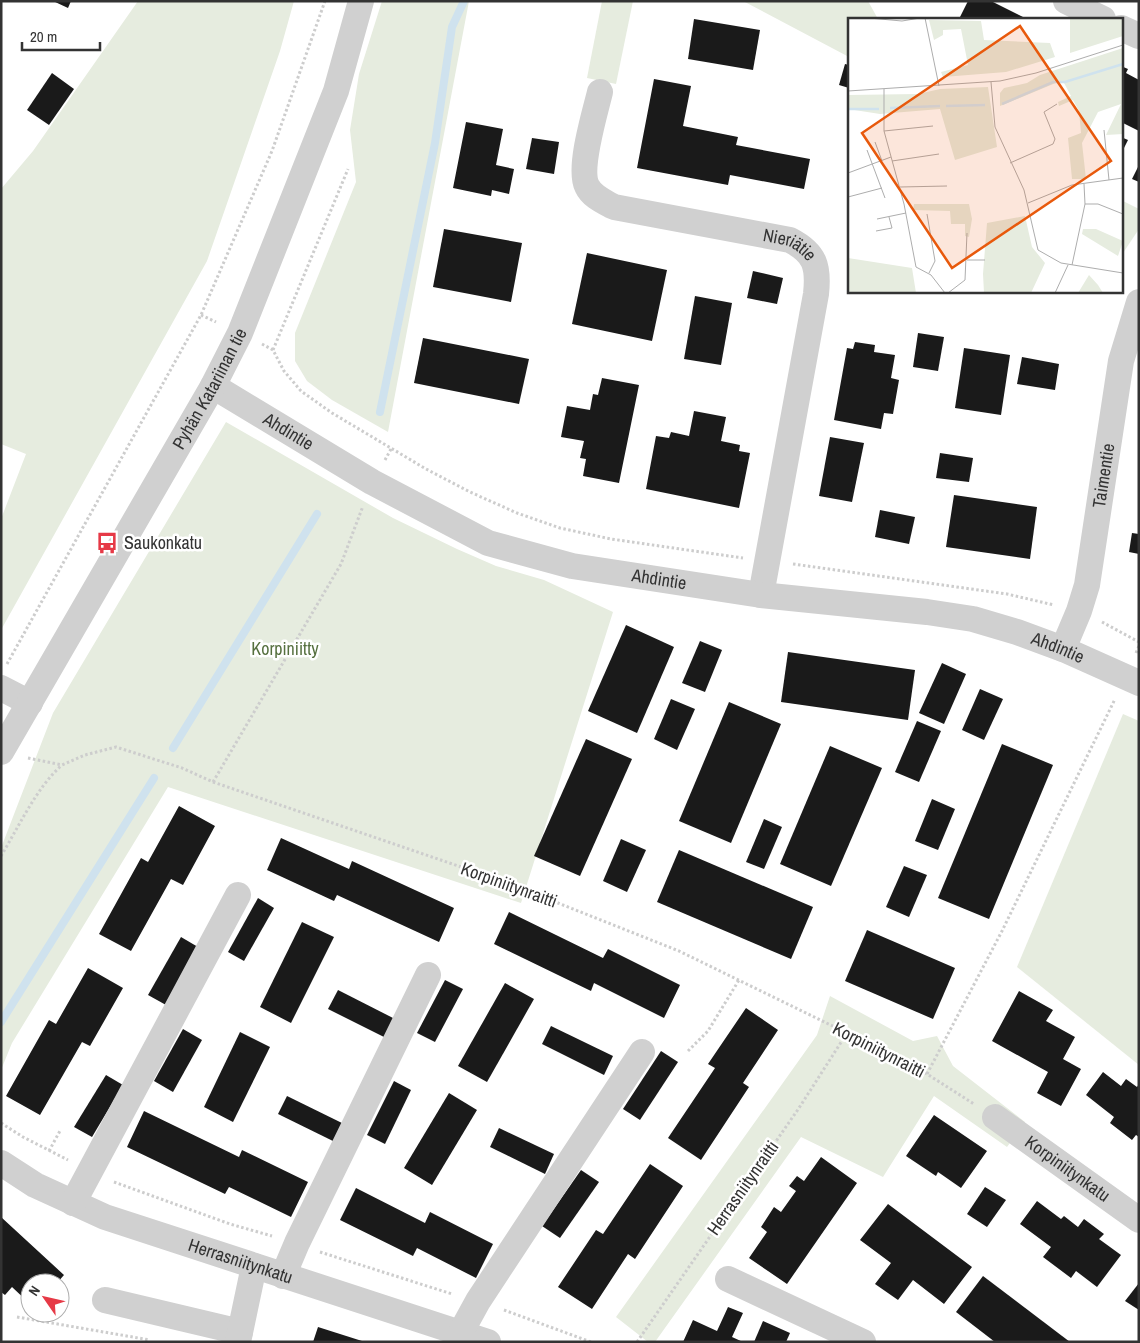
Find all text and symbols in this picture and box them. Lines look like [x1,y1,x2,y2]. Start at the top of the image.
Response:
inset map [848,18,1122,292]
scale bar [22,20,100,52]
text: 20 m [30,26,57,47]
street label: Nieriätie [761,222,823,266]
street label: Pyhän Katariinan tie [166,324,252,454]
street label: Ahdintie [258,406,319,456]
street label: Taimentie [1086,442,1120,510]
bus stop icon: Saukonkatu [94,530,120,556]
place label: Saukonkatu [124,530,202,555]
street label: Ahdintie [629,562,688,595]
street label: Ahdintie [1027,625,1088,669]
park label: Korpiniitty [251,636,319,661]
street label: Korpiniitynraitti [457,856,561,914]
street label: Korpiniitynraitti [829,1016,930,1084]
street label: Korpiniitynkatu [1020,1129,1115,1207]
street label: Herrasniitynraitti [701,1136,784,1240]
street label: Herrasniitynkatu [185,1232,296,1289]
north arrow [20,1273,70,1323]
text: N [24,1282,44,1299]

